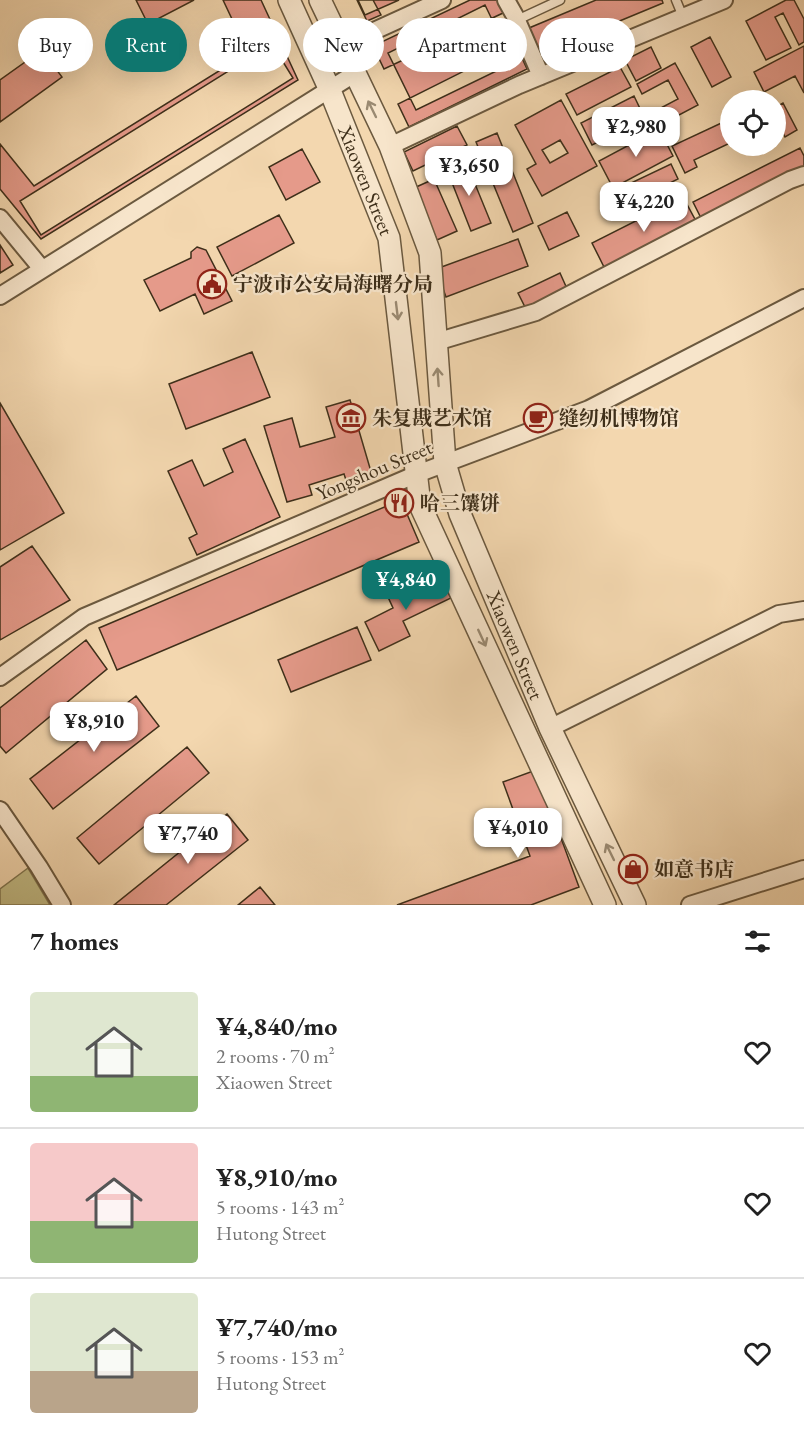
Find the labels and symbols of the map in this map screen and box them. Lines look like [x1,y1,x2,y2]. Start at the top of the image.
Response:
one-way arrow [365,101,377,119]
pin: ¥2,980 [587,107,685,158]
street label: Xiaowen Street [332,121,400,240]
pin: ¥3,650 [420,146,518,197]
pin: ¥4,220 [595,182,693,233]
public building icon: 宁波市公安局海曙分局 [196,268,228,300]
place label: 宁波市公安局海曙分局 [233,271,433,297]
one-way arrow [392,301,403,320]
one-way arrow [432,367,443,387]
museum icon: 朱复戡艺术馆 [335,402,367,434]
cafe icon: 缝纫机博物馆 [522,402,554,434]
place label: 朱复戡艺术馆 [372,405,492,431]
place label: 缝纫机博物馆 [559,405,679,431]
street label: Yongshou Street [312,434,437,506]
restaurant icon: 哈三馕饼 [383,487,415,519]
place label: 哈三馕饼 [420,490,500,516]
pin: ¥4,840 [357,560,455,611]
street label: Xiaowen Street [480,586,550,704]
one-way arrow [476,629,488,647]
pin: ¥8,910 [45,702,143,753]
pin: ¥4,010 [469,808,567,859]
pin: ¥7,740 [139,814,237,865]
one-way arrow [603,844,615,862]
shop icon: 如意书店 [617,853,649,885]
place label: 如意书店 [654,856,734,882]

